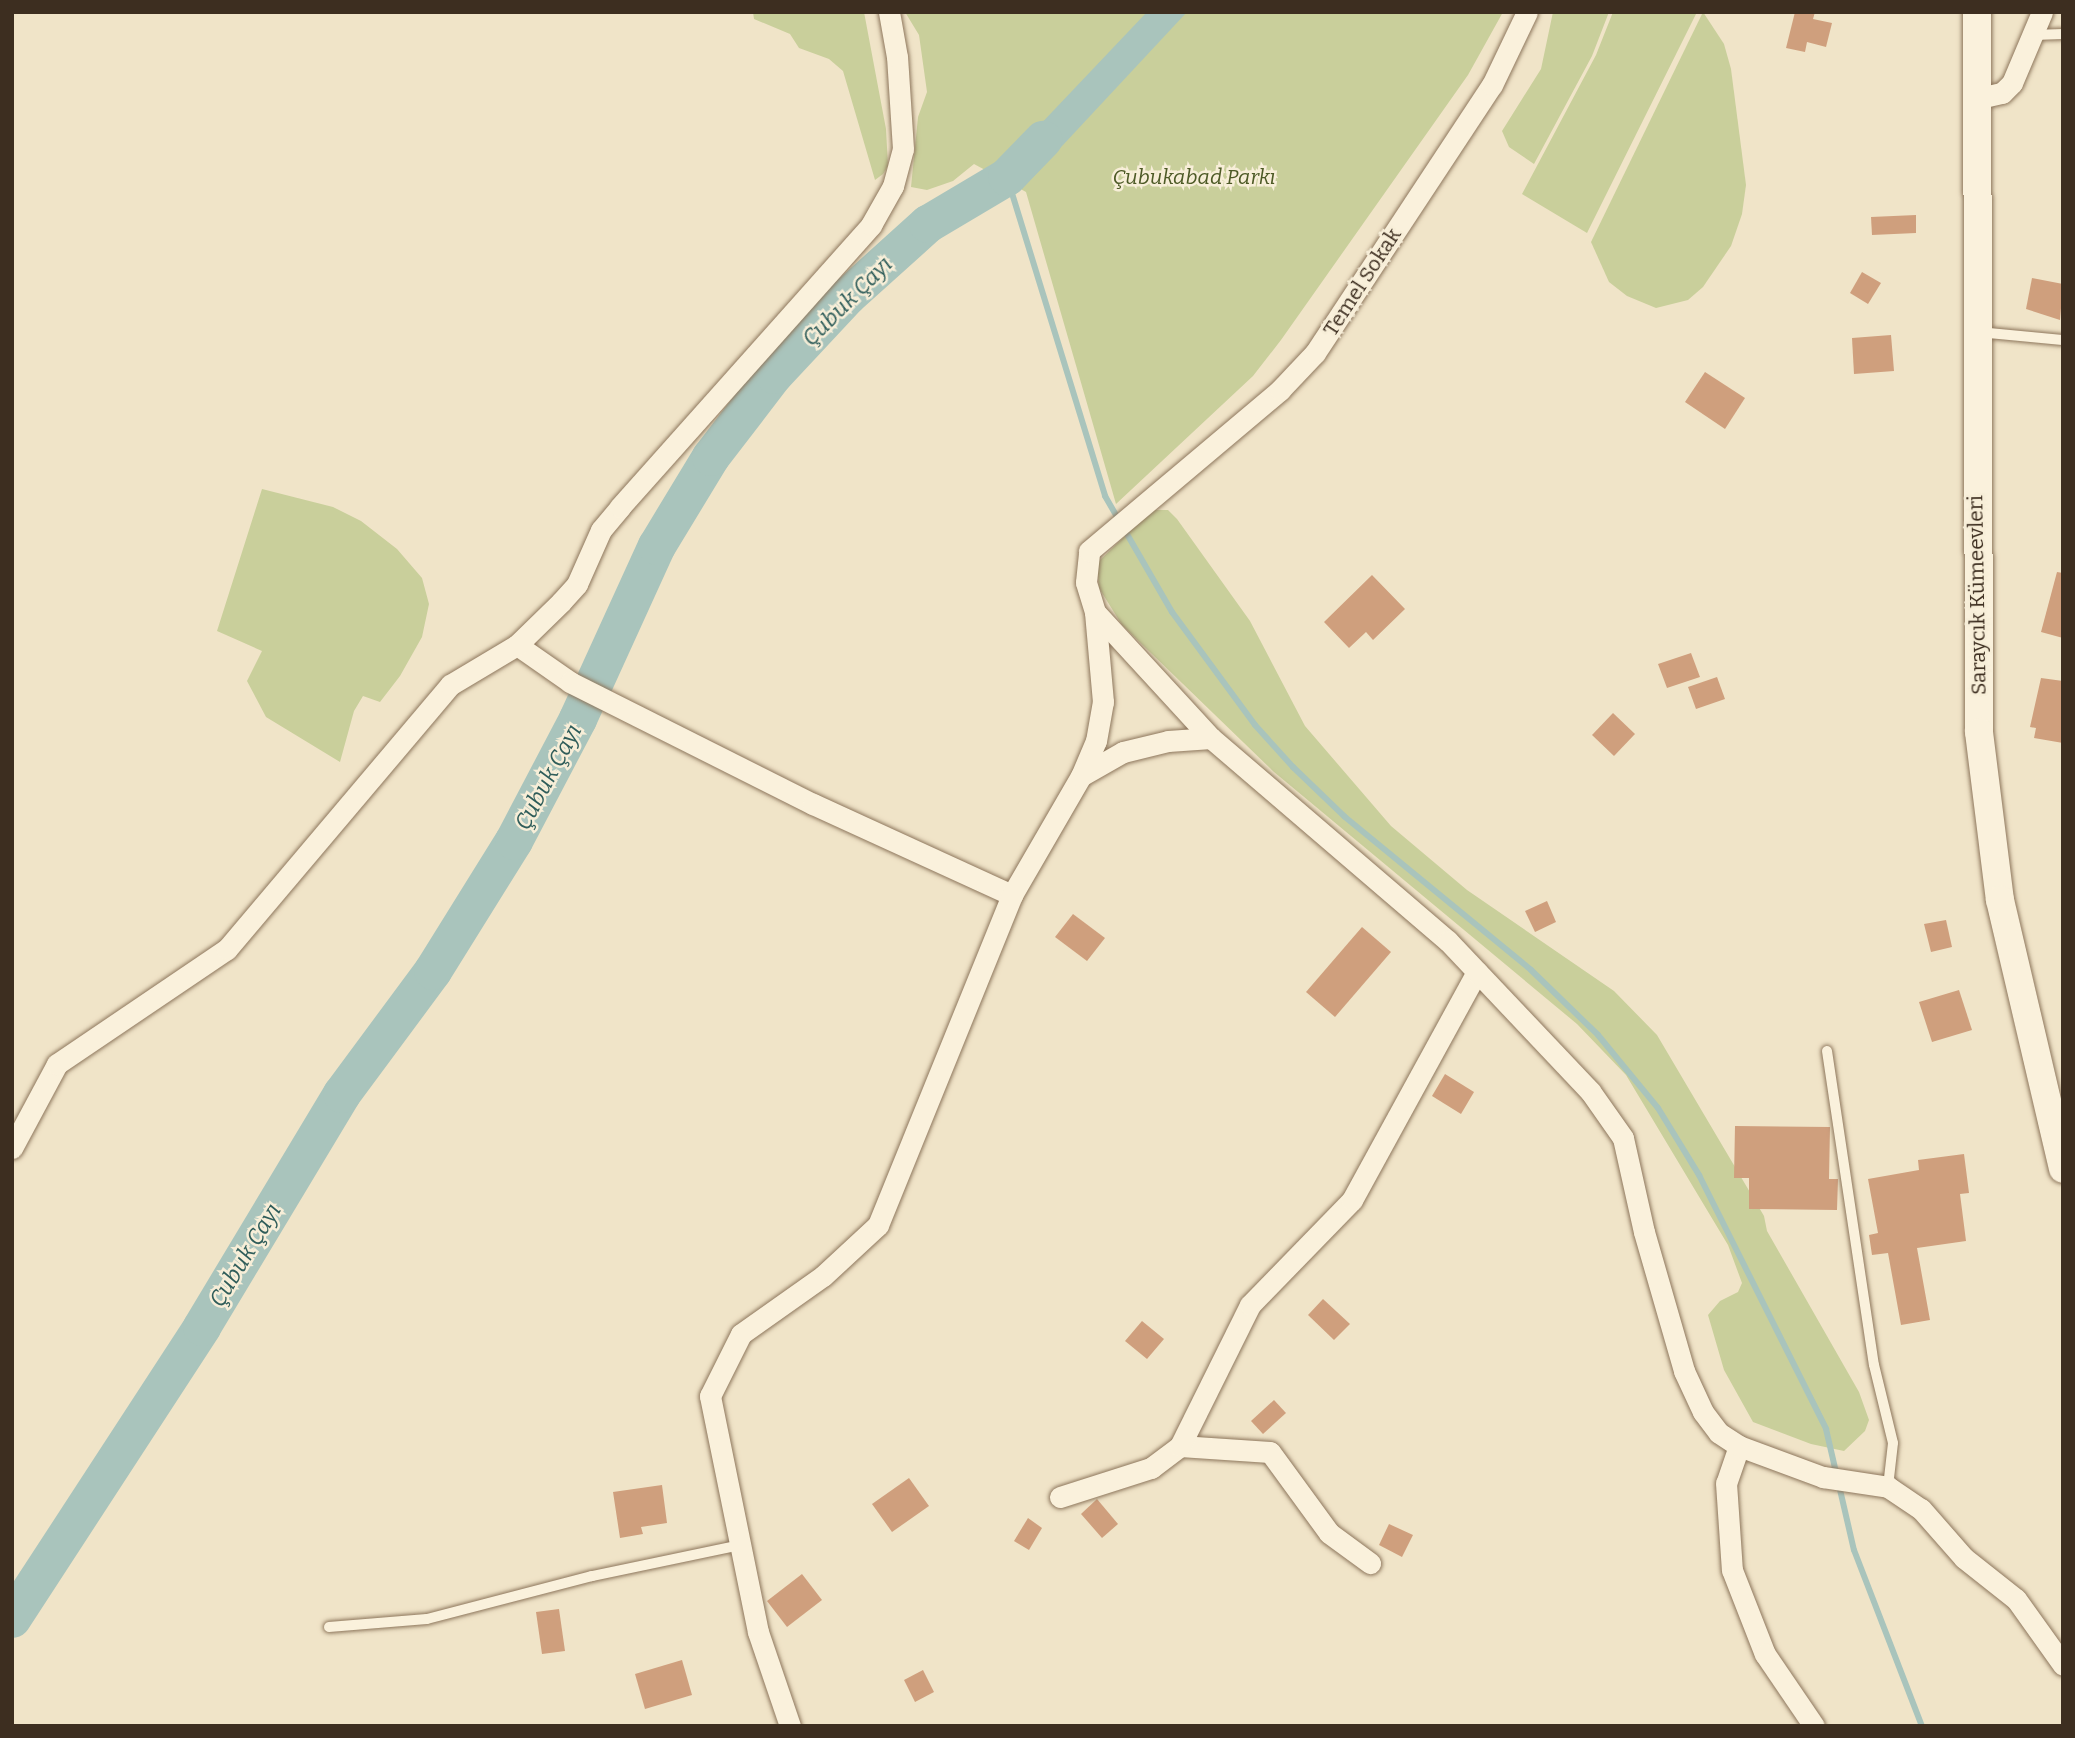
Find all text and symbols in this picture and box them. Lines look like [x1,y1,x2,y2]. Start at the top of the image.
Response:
park label: Çubukabad Parkı [1112,164,1276,190]
street label: Temel Sokak [1318,223,1406,341]
water label: Çubuk Çayı [796,250,898,352]
street label: Saraycık Kümeevleri [1963,495,1991,695]
water label: Çubuk Çayı [509,719,587,835]
water label: Çubuk Çayı [203,1198,287,1312]

